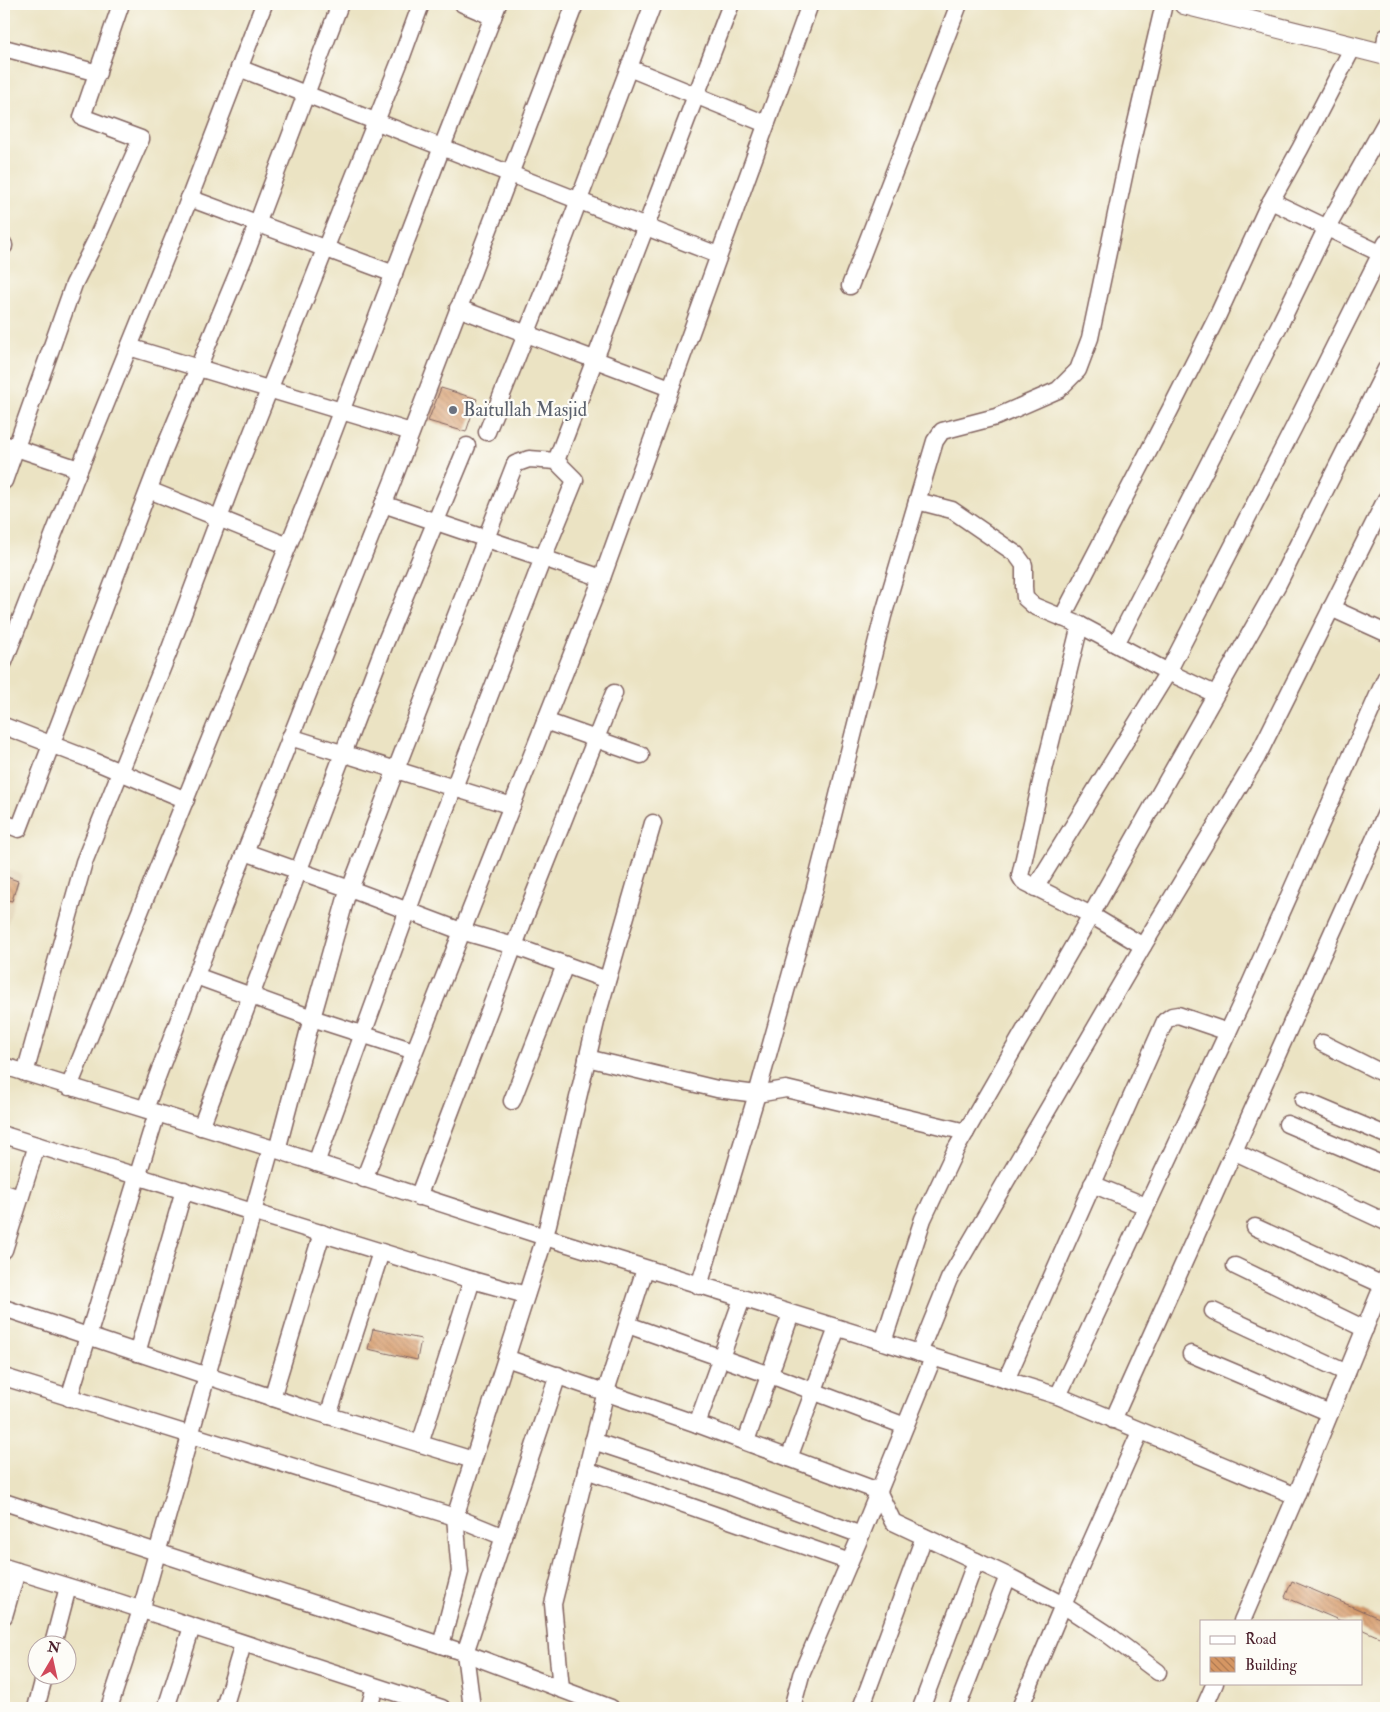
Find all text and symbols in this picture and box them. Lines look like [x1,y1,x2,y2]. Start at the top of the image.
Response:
place label: Baitullah Masjid [463,398,588,422]
marker: Baitullah Masjid [447,404,459,416]
legend [1200,1620,1362,1684]
text: Road [1245,1630,1277,1649]
north arrow [28,1634,78,1684]
text: N [45,1638,62,1657]
text: Building [1245,1656,1297,1675]

